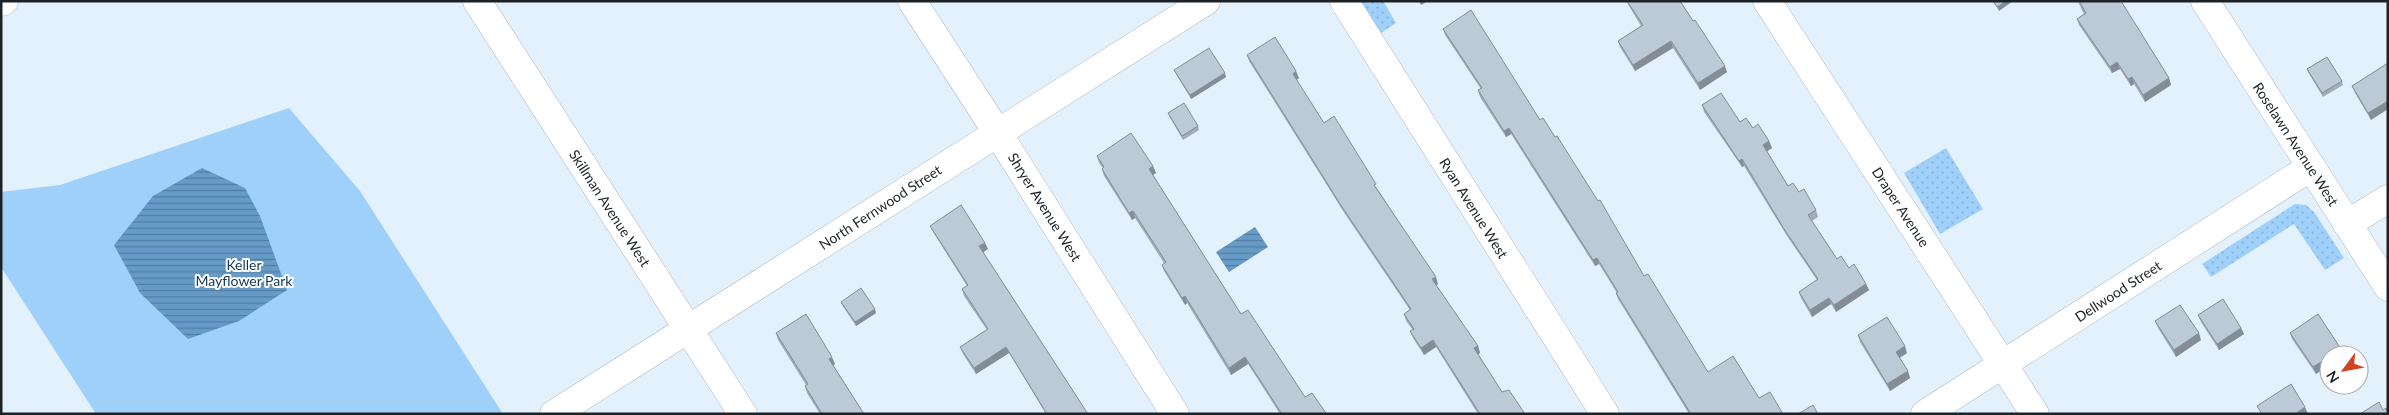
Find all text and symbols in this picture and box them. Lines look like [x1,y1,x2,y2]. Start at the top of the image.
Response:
street label: Roselawn Avenue West [2250,79,2342,209]
street label: Skillman Avenue West [566,146,654,270]
street label: Shryer Avenue West [1005,150,1085,264]
street label: Ryan Avenue West [1436,155,1512,261]
street label: North Fernwood Street [816,161,944,253]
street label: Draper Avenue [1869,164,1933,250]
park label: Keller Mayflower Park [196,256,293,289]
street label: Dellwood Street [2072,257,2164,325]
north arrow [2319,345,2369,395]
text: N [2322,368,2343,386]

